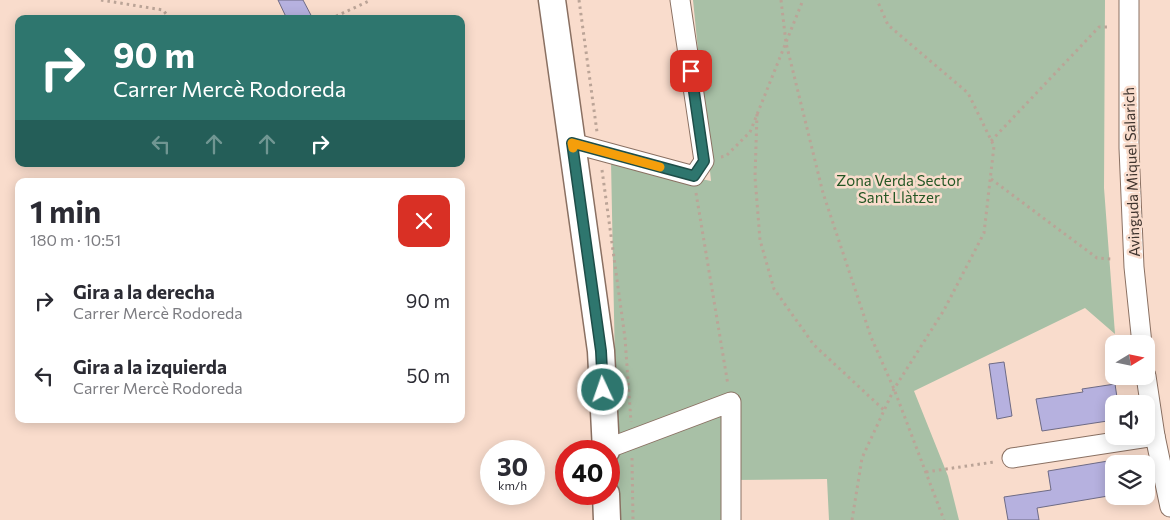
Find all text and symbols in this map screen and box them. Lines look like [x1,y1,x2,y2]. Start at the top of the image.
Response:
text: 90 m [113,32,195,75]
icon: right [30,35,95,100]
pin [670,50,712,92]
icon: arrive [677,57,705,85]
text: Carrer Mercè Rodoreda [113,75,346,102]
street label: Avinguda Miquel Salarich [1119,87,1143,257]
icon: left [147,130,175,158]
icon: ahead [200,130,228,158]
icon: ahead [253,130,281,158]
icon: right [306,130,334,158]
park label: Zona Verda Sector Sant Llàtzer [836,171,962,206]
text: 1 min [30,192,101,229]
button: close [398,195,450,247]
text: 180 m · 10:51 [30,230,121,249]
text: Gira a la derecha [73,280,215,303]
icon: right [30,287,58,315]
text: 90 m [406,289,450,312]
text: Carrer Mercè Rodoreda [73,303,243,322]
north arrow [1105,335,1155,385]
map controls [1105,335,1155,505]
text: Gira a la izquierda [73,355,227,378]
icon: left [30,362,58,390]
position arrow [576,363,628,415]
text: 50 m [406,364,450,387]
text: Carrer Mercè Rodoreda [73,378,243,397]
button: sound [1105,395,1155,445]
speed limit sign: 40 [555,440,620,505]
text: 30 [497,451,528,481]
button: layers [1105,455,1155,505]
text: km/h [498,478,527,492]

